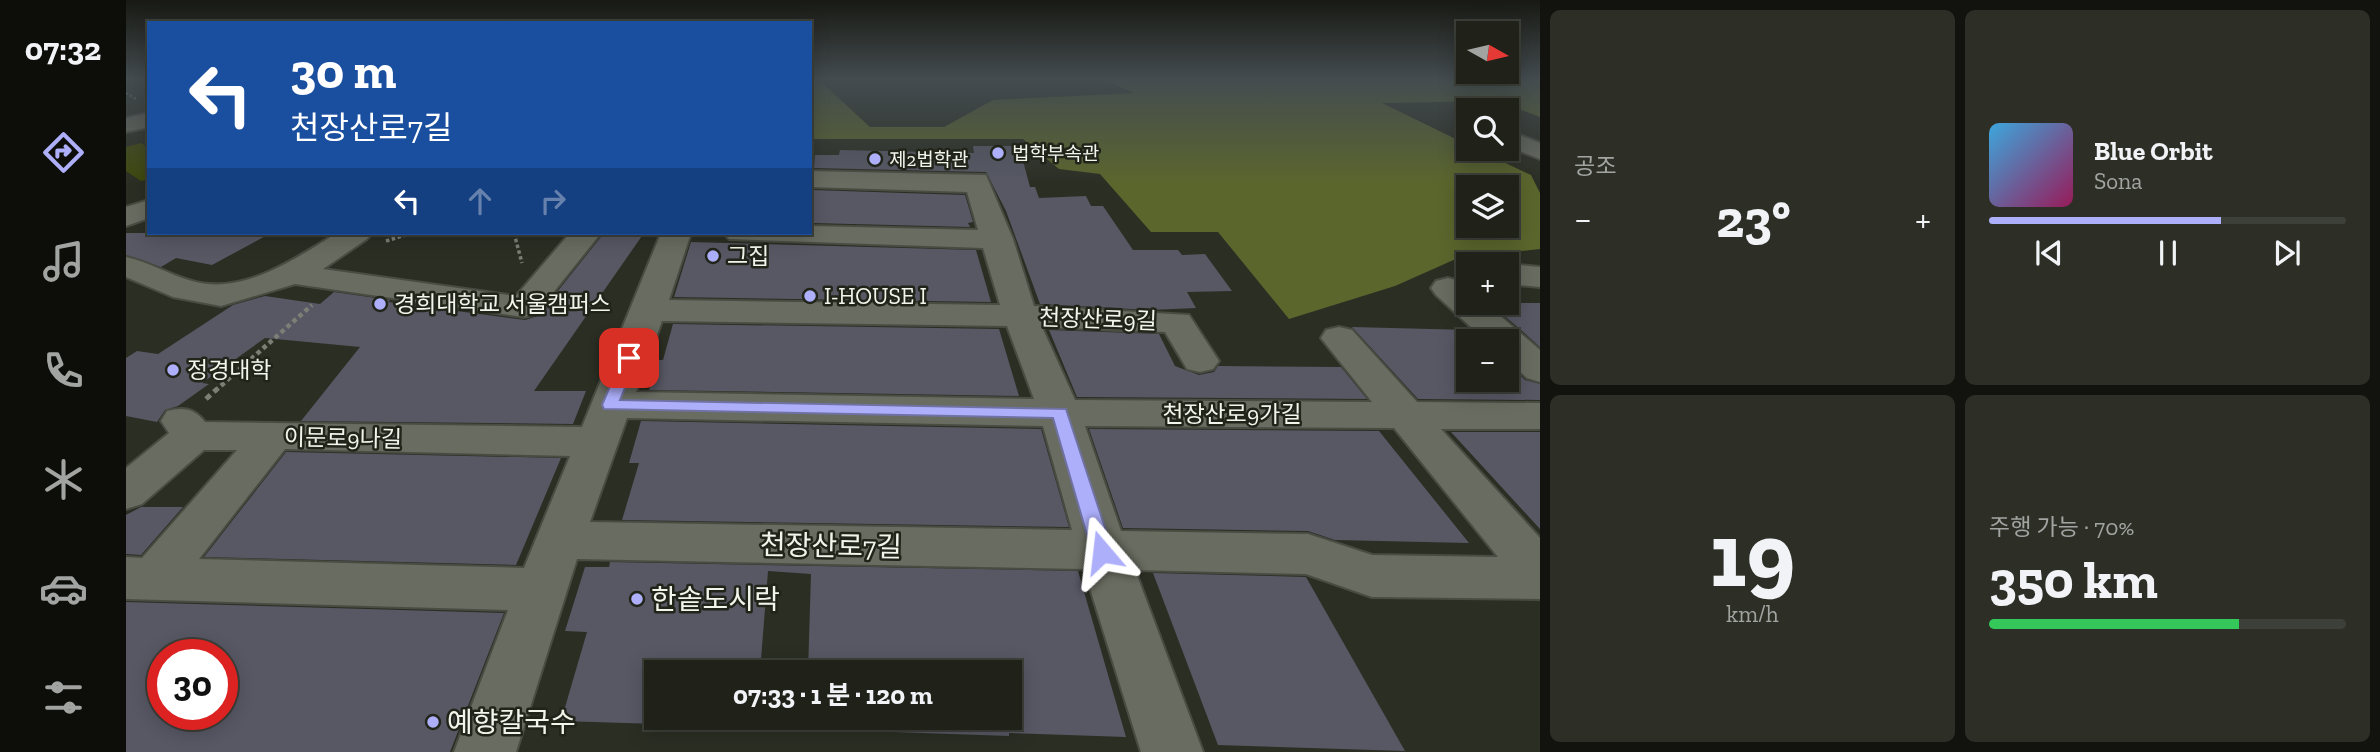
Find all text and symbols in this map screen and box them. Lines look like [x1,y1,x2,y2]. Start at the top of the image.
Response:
north arrow [1456,21,1519,84]
map controls [1456,21,1519,392]
text: 07:32 [25,30,101,68]
text: 30 m [290,42,396,101]
icon: left [175,49,266,140]
button: search [1456,98,1519,161]
text: 천장산로7길 [290,109,452,147]
icon: directions [39,128,88,177]
text: Blue Orbit [2094,135,2213,167]
place label: 법학부속관 [1012,142,1099,165]
marker: 법학부속관 [990,145,1006,161]
place label: 제2법학관 [889,148,969,171]
marker: 제2법학관 [867,151,883,167]
text: 공조 [1574,152,1616,180]
text: Sona [2094,167,2142,195]
button: layers [1456,175,1519,238]
icon: left [388,182,426,220]
icon: ahead [461,182,499,220]
icon: right [534,182,572,220]
text: 23° [1716,188,1791,250]
text: − [1574,196,1592,242]
text: + [1915,196,1931,242]
icon: previous [2030,234,2068,272]
icon: pause [2149,234,2187,272]
icon: next [2268,234,2306,272]
icon: music [39,237,88,286]
place label: 그집 [727,242,769,270]
marker: 그집 [705,248,721,264]
button: + [1456,252,1519,315]
place label: I-HOUSE I [824,282,927,310]
marker: I-HOUSE I [802,288,818,304]
place label: 경희대학교 서울캠퍼스 [394,290,611,318]
marker: 경희대학교 서울캠퍼스 [372,296,388,312]
street label: 천장산로9길 [1039,303,1157,335]
pin [599,328,659,388]
button: − [1456,329,1519,392]
icon: arrive [610,339,648,377]
icon: phone [39,346,88,395]
place label: 정경대학 [187,356,272,384]
marker: 정경대학 [165,362,181,378]
street label: 천장산로9가길 [1162,400,1302,428]
street label: 이문로9나길 [284,423,402,453]
icon: climate [39,455,88,504]
text: 19 [1710,500,1795,609]
text: 주행 가능 · 70% [1989,513,2134,541]
position arrow [1065,515,1139,589]
street label: 천장산로7길 [760,528,902,564]
text: 350 km [1989,549,2158,611]
icon: car [39,564,88,613]
place label: 한솥도시락 [651,583,780,616]
marker: 한솥도시락 [629,591,645,607]
text: km/h [1726,600,1779,628]
speed limit sign: 30 [147,639,238,730]
icon: filters [39,673,88,722]
text: 07:33 · 1 분 · 120 m [733,679,933,711]
place label: 예향칼국수 [447,706,576,739]
marker: 예향칼국수 [425,714,441,730]

